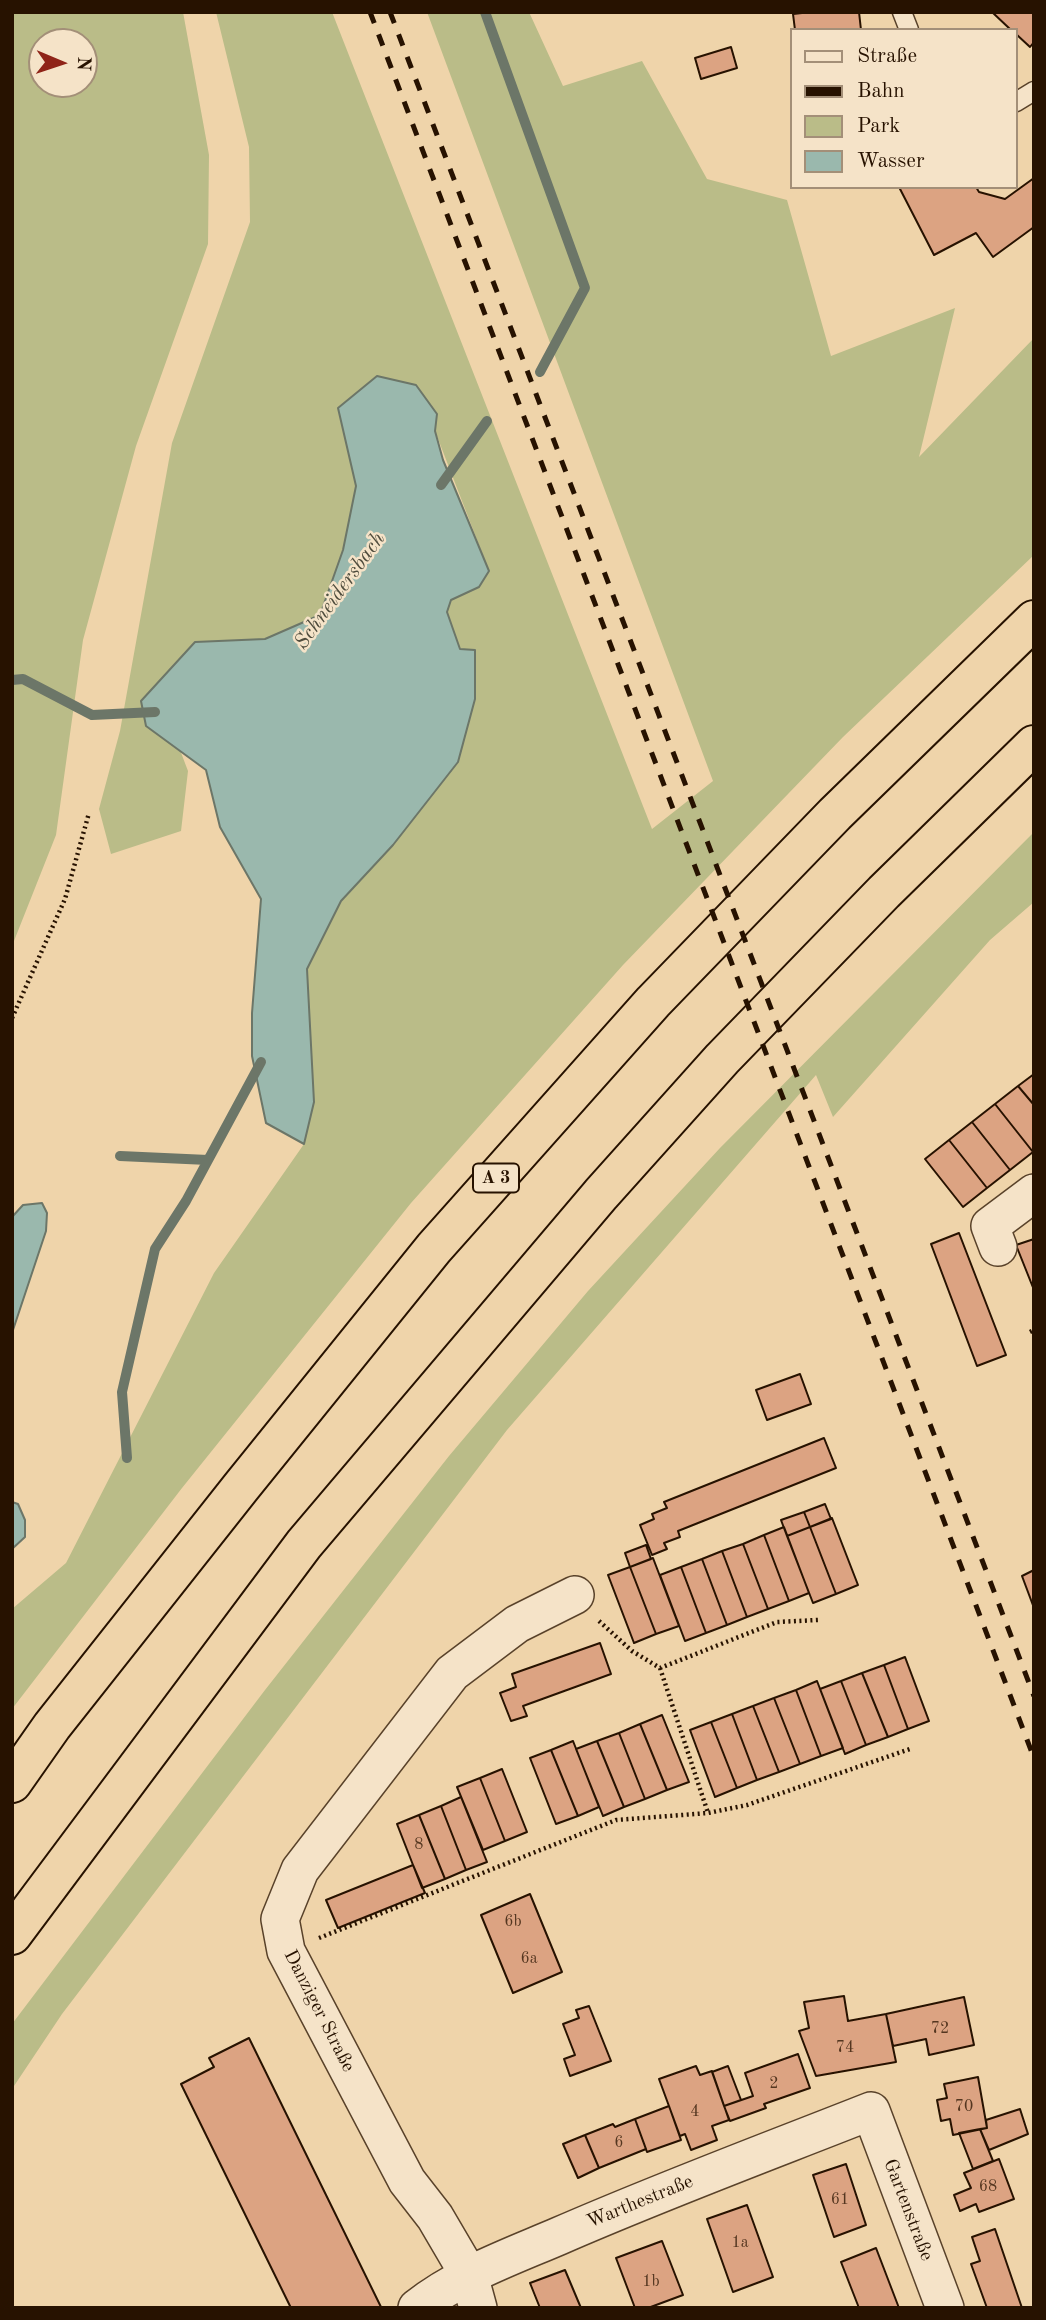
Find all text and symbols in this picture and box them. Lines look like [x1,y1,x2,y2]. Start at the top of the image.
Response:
north arrow [28,28,98,98]
legend [790,28,1018,189]
text: Straße [857,46,917,67]
text: N [73,56,92,71]
text: Bahn [857,81,905,102]
text: Park [857,116,900,137]
text: Wasser [857,151,925,172]
water label: Schneidersbach [289,527,391,655]
road number: A 3 [473,1163,519,1192]
house number: 8 [414,1835,424,1855]
house number: 6b [504,1912,522,1932]
street label: Danziger Straße [278,1946,360,2076]
house number: 6a [520,1949,538,1969]
house number: 72 [931,2019,949,2039]
house number: 74 [836,2038,854,2058]
house number: 2 [769,2074,779,2094]
house number: 70 [955,2097,973,2117]
house number: 4 [690,2102,700,2122]
house number: 6 [614,2133,624,2153]
street label: Gartenstraße [878,2156,938,2264]
street label: Warthestraße [584,2170,696,2234]
house number: 68 [979,2177,997,2197]
house number: 61 [831,2190,849,2210]
house number: 1a [731,2233,749,2253]
house number: 1b [642,2272,660,2292]

